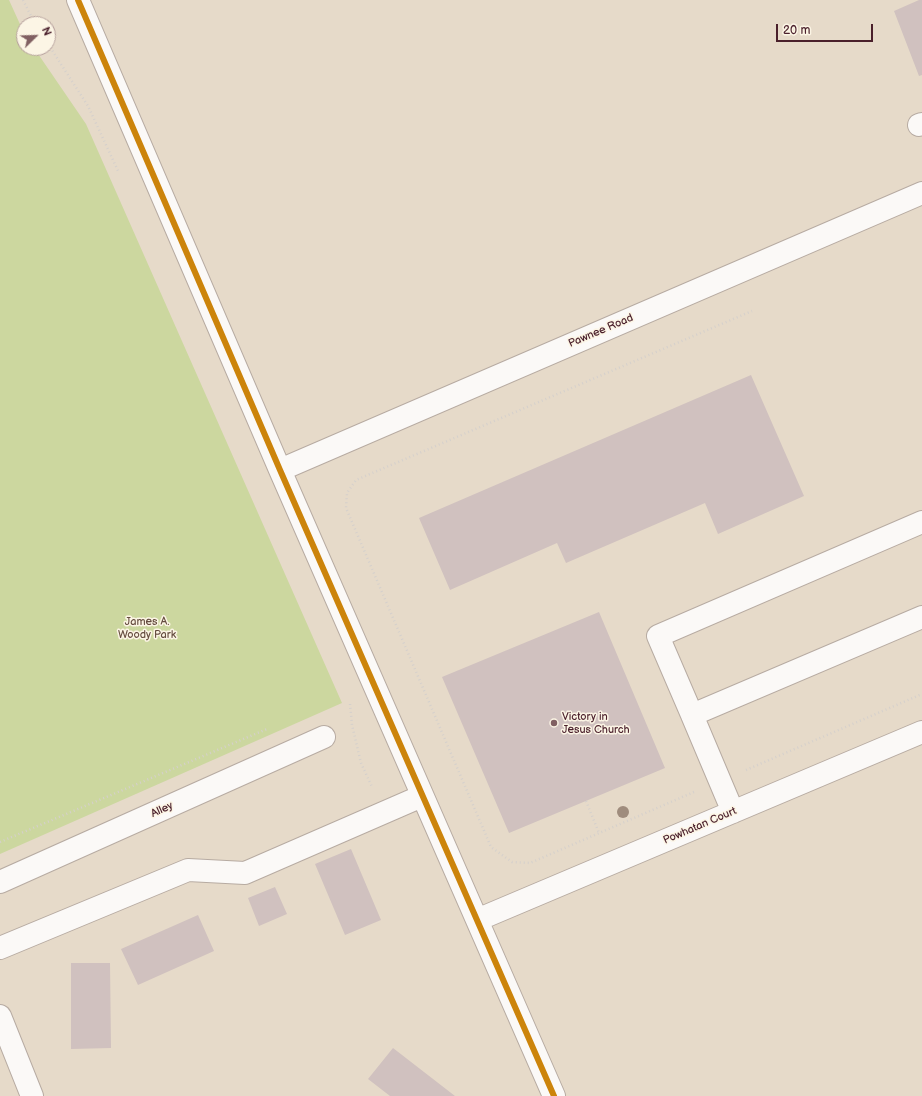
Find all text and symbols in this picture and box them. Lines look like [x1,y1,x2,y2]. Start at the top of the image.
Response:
north arrow [16,16,56,56]
scale bar [778,16,875,42]
text: 20 m [783,23,810,38]
text: N [39,25,54,38]
street label: Pawnee Road [567,311,635,351]
park label: James A. Woody Park [118,615,176,641]
place label: Victory in Jesus Church [562,710,630,736]
marker: Victory in Jesus Church [549,718,559,728]
street label: Alley [149,799,175,821]
street label: Powhatan Court [661,805,739,847]

